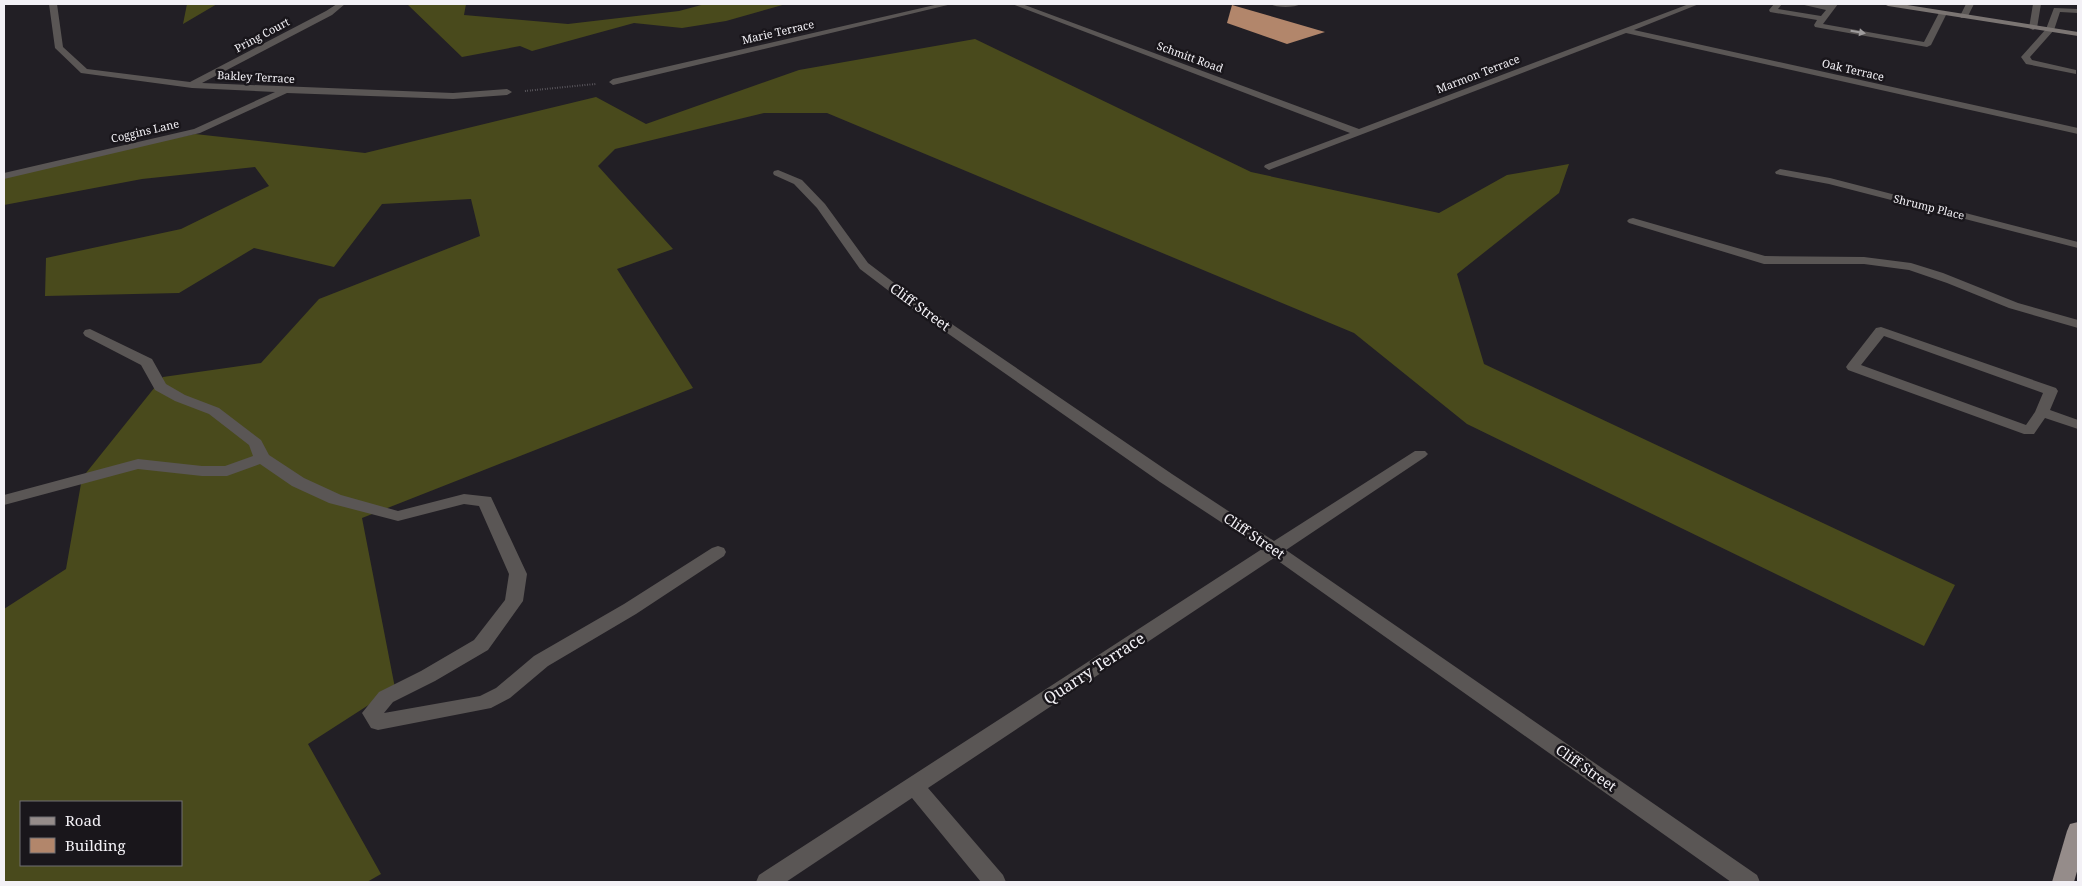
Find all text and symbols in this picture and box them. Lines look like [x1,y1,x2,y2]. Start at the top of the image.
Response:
street label: Pring Court [232,14,292,55]
street label: Marie Terrace [740,16,816,47]
one-way arrow [1851,29,1867,37]
street label: Schmitt Road [1155,38,1226,76]
street label: Marmon Terrace [1434,51,1522,96]
street label: Oak Terrace [1821,55,1886,84]
street label: Bakley Terrace [217,67,295,86]
street label: Coggins Lane [109,115,180,146]
street label: Shrump Place [1892,190,1966,223]
street label: Cliff Street [886,278,954,335]
street label: Cliff Street [1220,508,1289,563]
street label: Quarry Terrace [1039,627,1149,709]
street label: Cliff Street [1552,740,1620,795]
legend [20,801,182,866]
text: Road [65,810,101,830]
text: Building [65,835,126,855]

